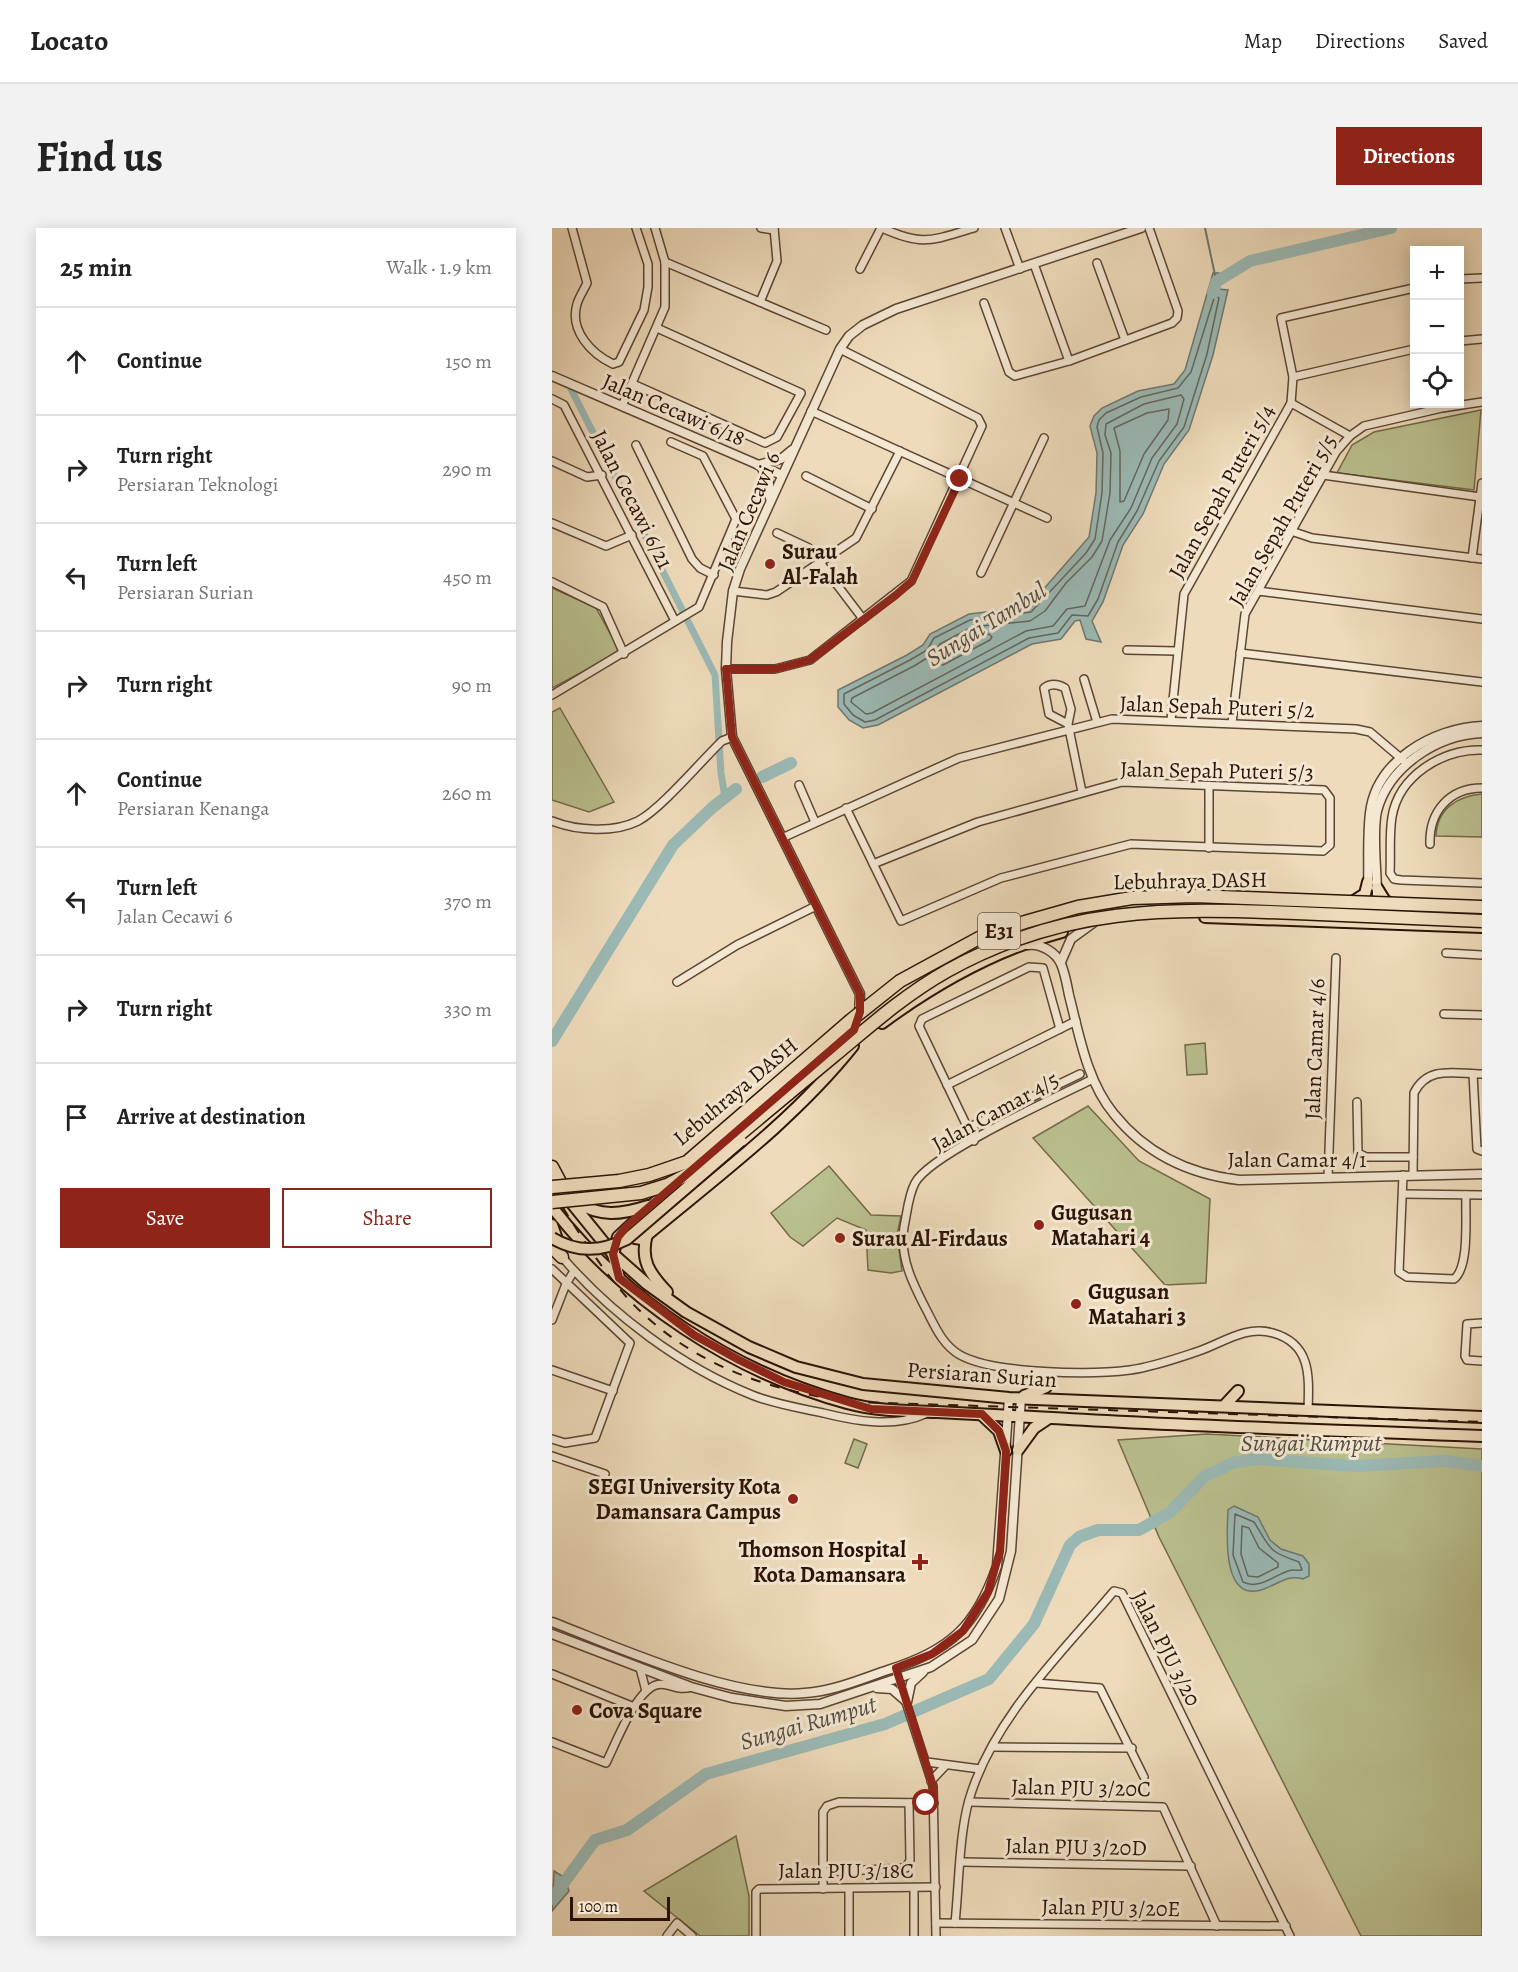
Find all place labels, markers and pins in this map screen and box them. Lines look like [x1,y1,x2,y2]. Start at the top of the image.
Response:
place label: Surau Al-Falah [781,537,858,592]
marker: Surau Al-Falah [763,557,777,571]
place label: Gugusan Matahari 4 [1051,1198,1150,1253]
marker: Gugusan Matahari 4 [1032,1218,1046,1232]
place label: Surau Al-Firdaus [852,1224,1008,1254]
marker: Surau Al-Firdaus [833,1231,847,1245]
place label: Gugusan Matahari 3 [1088,1277,1186,1332]
marker: Gugusan Matahari 3 [1069,1297,1083,1311]
place label: SEGI University Kota Damansara Campus [588,1472,781,1527]
marker: SEGI University Kota Damansara Campus [786,1492,800,1506]
place label: Thomson Hospital Kota Damansara [739,1535,906,1590]
marker: Thomson Hospital Kota Damansara [911,1553,929,1571]
place label: Cova Square [589,1696,702,1726]
marker: Cova Square [570,1703,584,1717]

